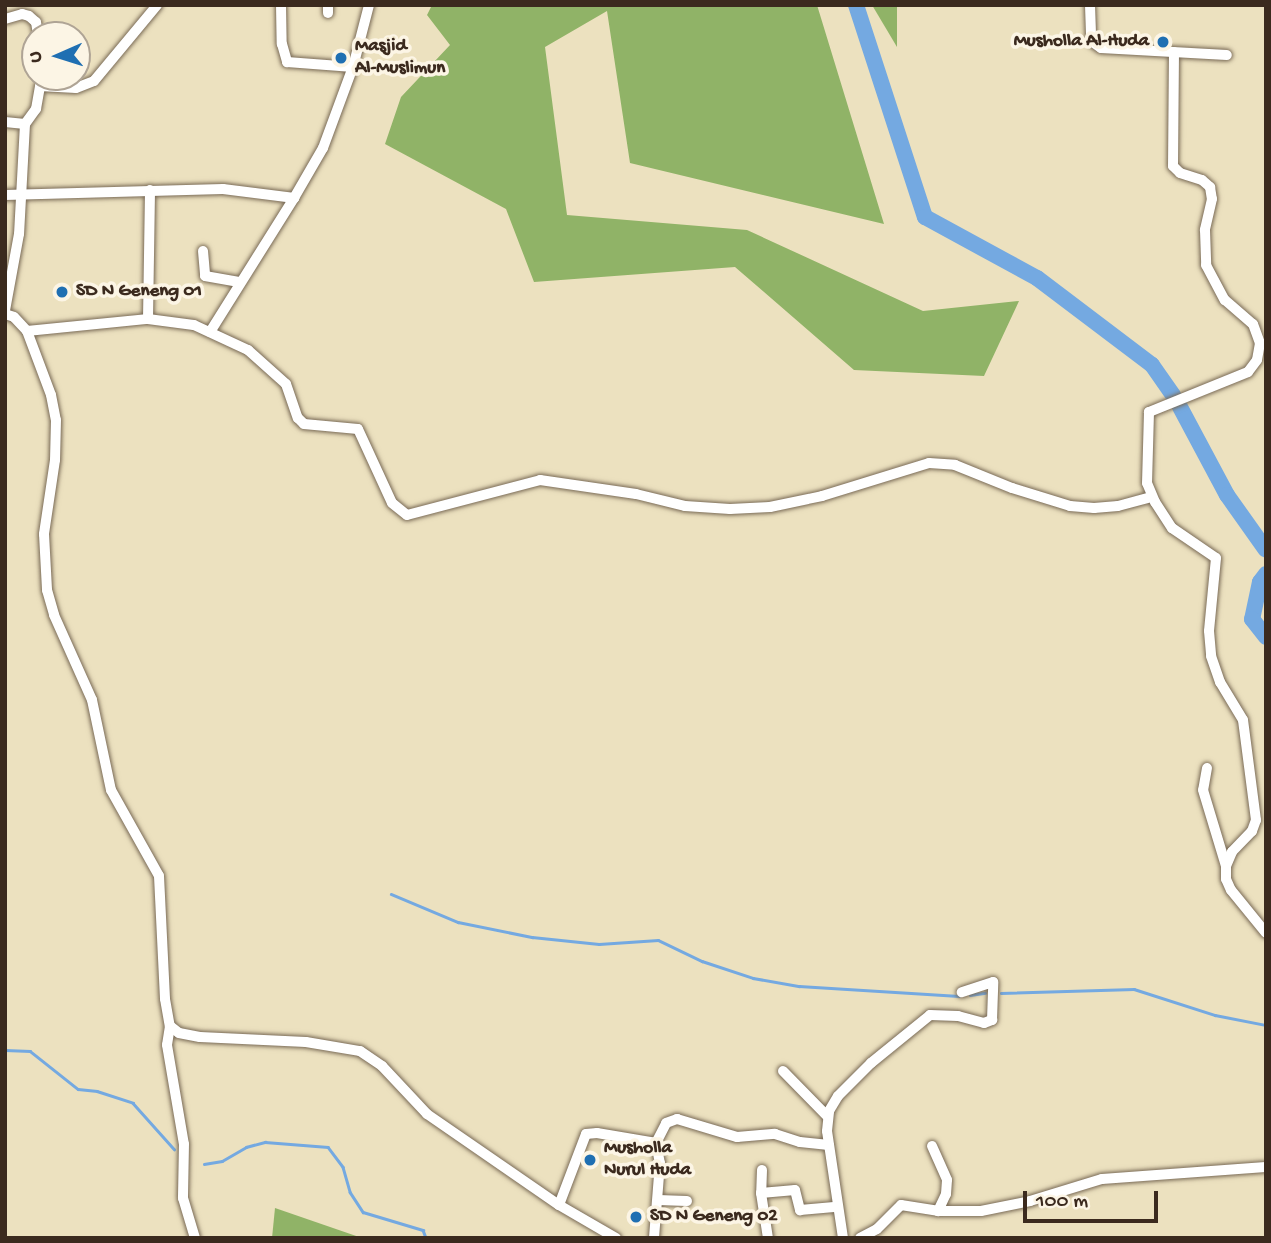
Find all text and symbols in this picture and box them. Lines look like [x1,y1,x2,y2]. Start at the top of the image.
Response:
north arrow [21,21,91,91]
place label: Musholla Al-Huda [1014,31,1149,53]
marker: Musholla Al-Huda [1155,34,1171,50]
place label: Masjid Al-Muslimun [355,36,445,80]
marker: Masjid Al-Muslimun [333,50,349,66]
text: U [25,51,48,63]
place label: SD N Geneng 01 [76,281,202,303]
marker: SD N Geneng 01 [54,284,70,300]
place label: Musholla Nurul Huda [604,1138,691,1182]
marker: Musholla Nurul Huda [582,1152,598,1168]
scale bar [1026,1176,1161,1220]
text: 100 m [1036,1190,1088,1215]
place label: SD N Geneng 02 [650,1206,778,1228]
marker: SD N Geneng 02 [628,1209,644,1225]

